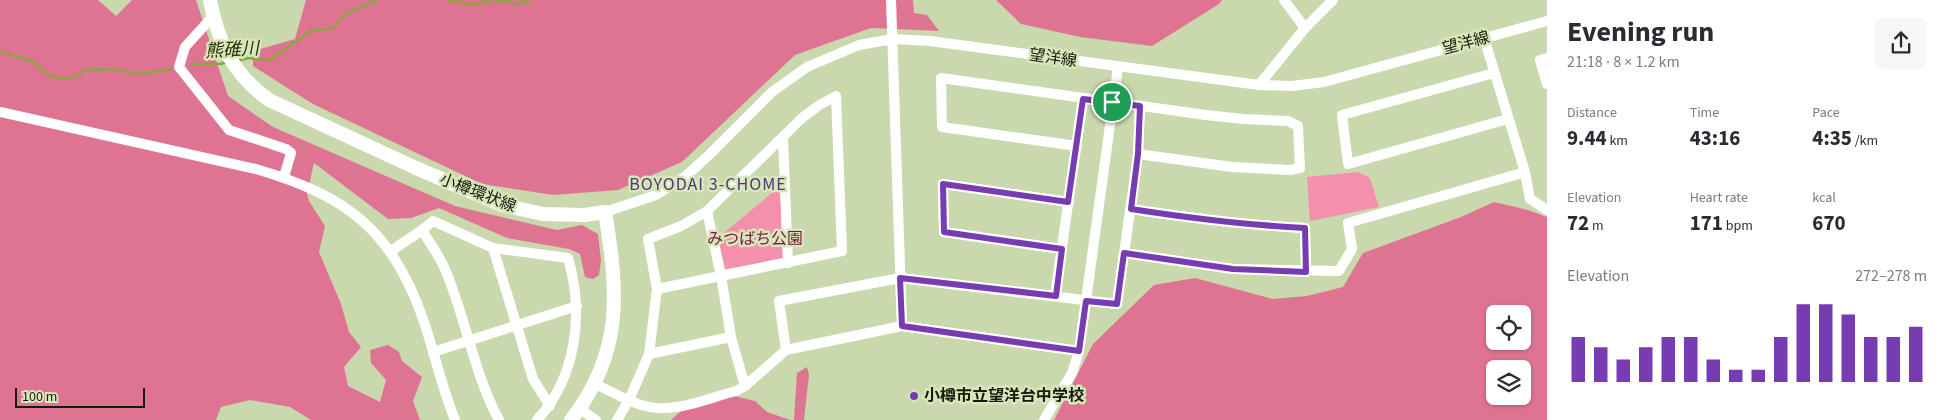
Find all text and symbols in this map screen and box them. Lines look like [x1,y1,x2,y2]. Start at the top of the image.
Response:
text: Evening run [1567,12,1714,52]
button: share [1875,17,1927,69]
street label: 望洋線 [1440,26,1492,60]
water label: 熊碓川 [204,36,262,64]
street label: 望洋線 [1028,44,1078,72]
text: 21:18 · 8 × 1.2 km [1567,51,1680,73]
pin [1091,81,1133,123]
icon: arrive [1098,88,1126,116]
text: Distance [1567,103,1617,123]
text: Time [1690,103,1719,123]
text: Pace [1812,103,1840,123]
text: 9.44 [1567,123,1607,153]
text: 43:16 [1690,123,1740,153]
text: 4:35 [1812,123,1852,153]
text: km [1607,131,1628,151]
text: /km [1852,131,1878,151]
street label: 小樽環状線 [437,168,519,218]
district label: BOYODAI 3-CHOME [629,172,787,197]
text: Elevation [1567,188,1622,208]
text: Heart rate [1690,188,1748,208]
text: kcal [1812,188,1836,208]
text: 72 [1567,208,1589,238]
text: 171 [1690,208,1723,238]
text: 670 [1812,208,1846,238]
text: m [1589,216,1604,236]
text: bpm [1723,216,1753,236]
park label: みつばち公園 [707,228,803,250]
text: Elevation [1567,265,1629,287]
text: 272–278 m [1855,265,1927,287]
map controls [1486,305,1531,405]
button: locate [1486,305,1531,350]
button: layers [1486,360,1531,405]
scale bar [15,385,145,408]
place label: 小樽市立望洋台中学校 [924,385,1084,407]
text: 100 m [22,387,57,407]
marker: 小樽市立望洋台中学校 [908,390,920,402]

